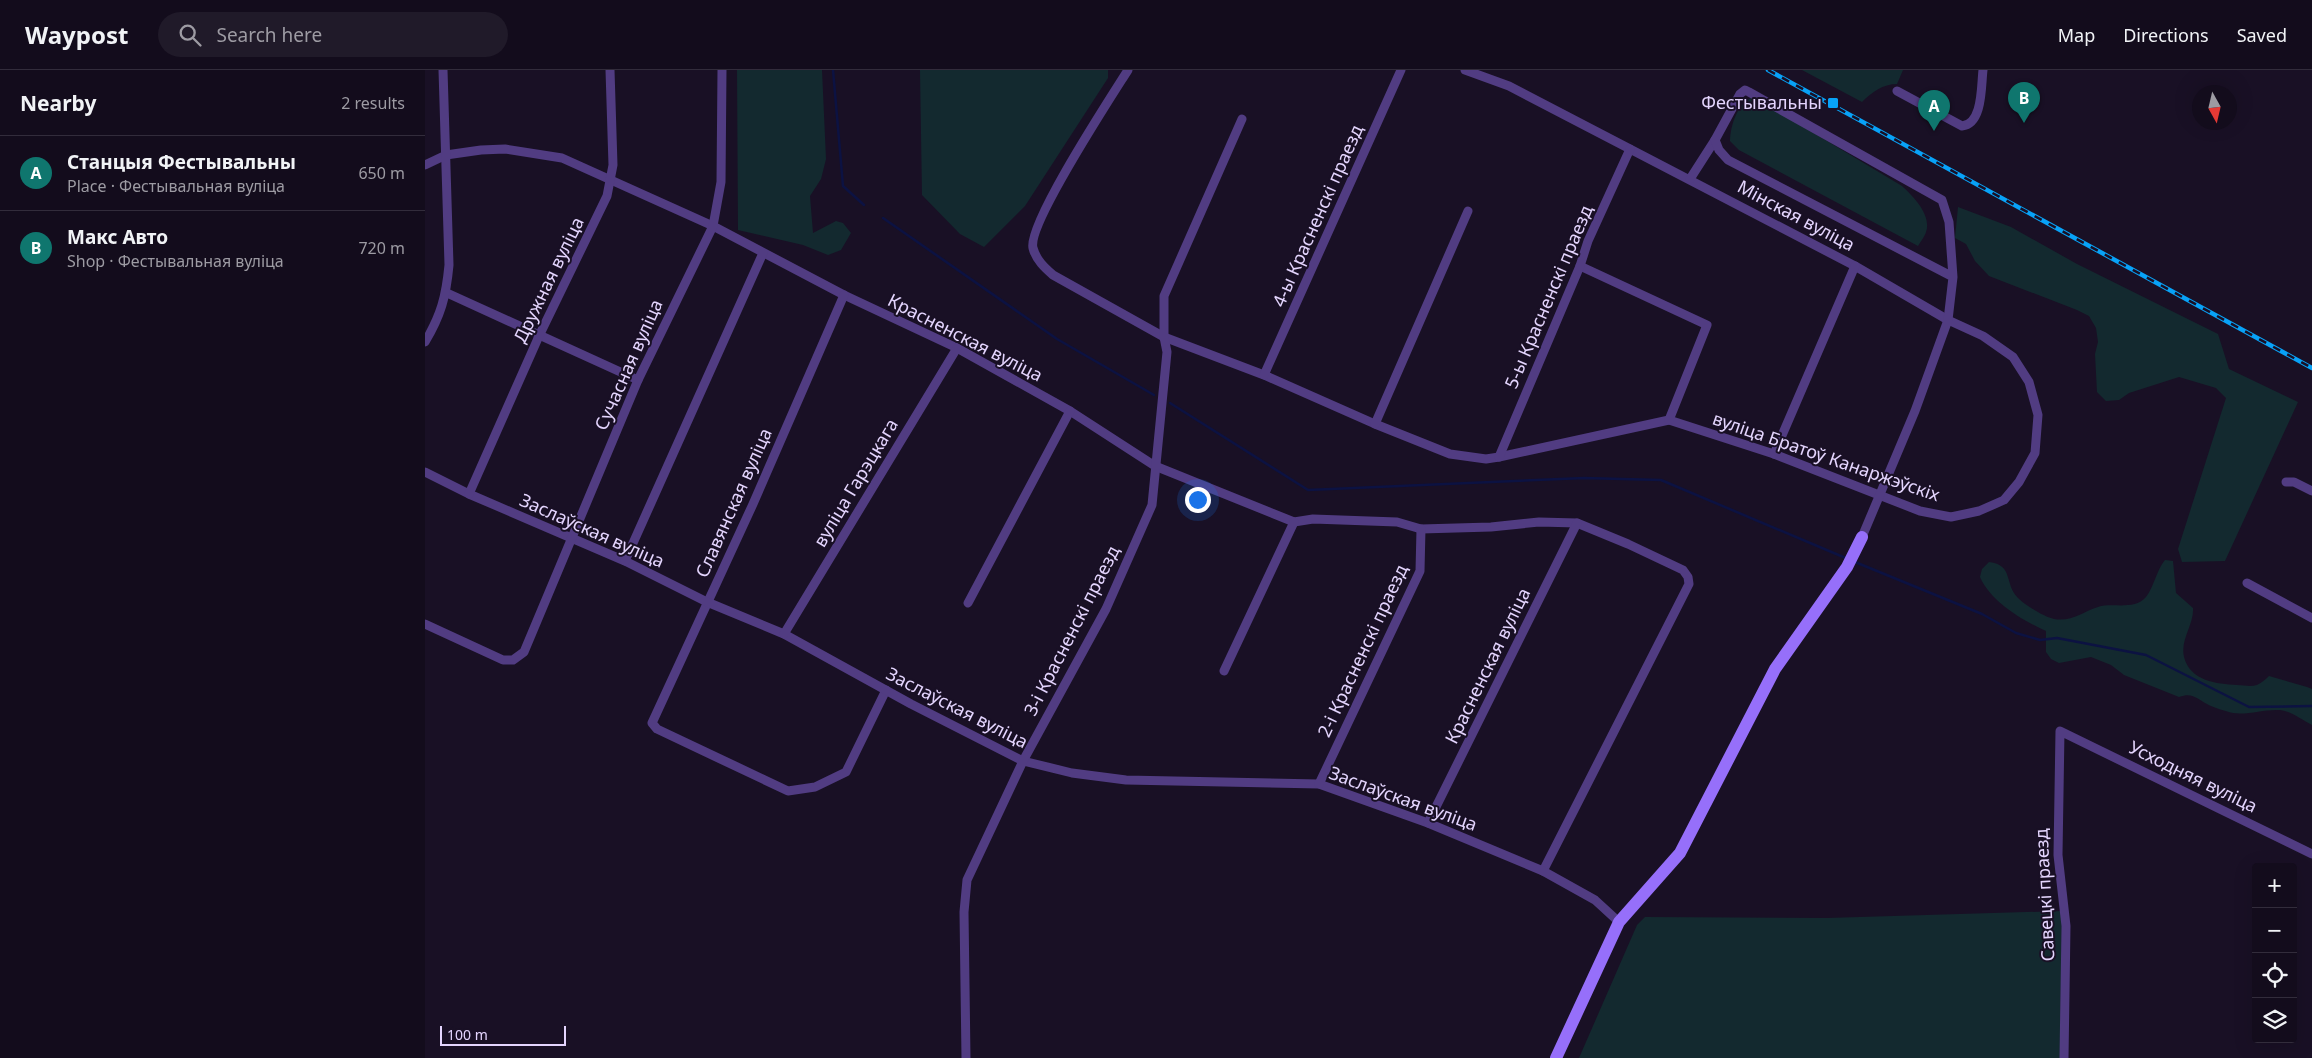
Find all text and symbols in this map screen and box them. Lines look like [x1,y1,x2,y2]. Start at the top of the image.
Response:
search box [158,12,508,57]
text: Waypost [25,18,128,51]
icon: search [176,21,204,49]
text: Search here [216,22,322,48]
text: Map [2058,23,2095,47]
text: Directions [2123,23,2209,47]
text: Saved [2237,23,2287,47]
pin: B [2008,82,2040,123]
north arrow [2192,85,2237,130]
text: Nearby [20,89,96,117]
place label: Фестывальны [1701,90,1822,114]
pin: A [1918,90,1950,131]
text: 2 results [341,92,405,114]
marker: Фестывальны [1826,96,1840,110]
street label: 4-ы Красненскі праезд [1266,121,1368,310]
text: Станцыя Фестывальны [67,149,296,175]
text: A [30,162,42,184]
text: 650 m [358,162,405,184]
street label: Мінская вуліца [1734,174,1859,256]
text: Place · Фестывальная вуліца [67,175,285,197]
street label: 5-ы Красненскі праезд [1499,201,1598,392]
street label: Дружная вуліца [507,213,589,346]
text: Макс Авто [67,224,168,250]
text: B [31,237,41,259]
text: 720 m [358,237,405,259]
text: Shop · Фестывальная вуліца [67,250,284,272]
street label: Красненская вуліца [884,288,1047,387]
street label: Сучасная вуліца [588,295,668,434]
street label: вуліца Братоў Канаржэўскіх [1710,406,1944,507]
street label: вуліца Гарэцкага [807,414,903,551]
street label: Славянская вуліца [689,424,777,581]
street label: Заслаўская вуліца [516,487,669,573]
your location [1185,487,1211,513]
street label: 3-і Красненскі праезд [1018,541,1124,720]
street label: 2-і Красненскі праезд [1312,560,1413,741]
street label: Красненская вуліца [1439,584,1535,748]
street label: Заслаўская вуліца [883,661,1032,753]
street label: Усходняя вуліца [2125,735,2262,818]
street label: Заслаўская вуліца [1326,760,1481,836]
street label: Савецкі праезд [2029,828,2059,962]
map controls [2252,863,2297,1043]
button: + [2252,863,2297,908]
button: − [2252,908,2297,953]
button: locate [2252,953,2297,998]
button: layers [2252,998,2297,1043]
scale bar [440,1023,566,1046]
text: 100 m [447,1025,488,1044]

